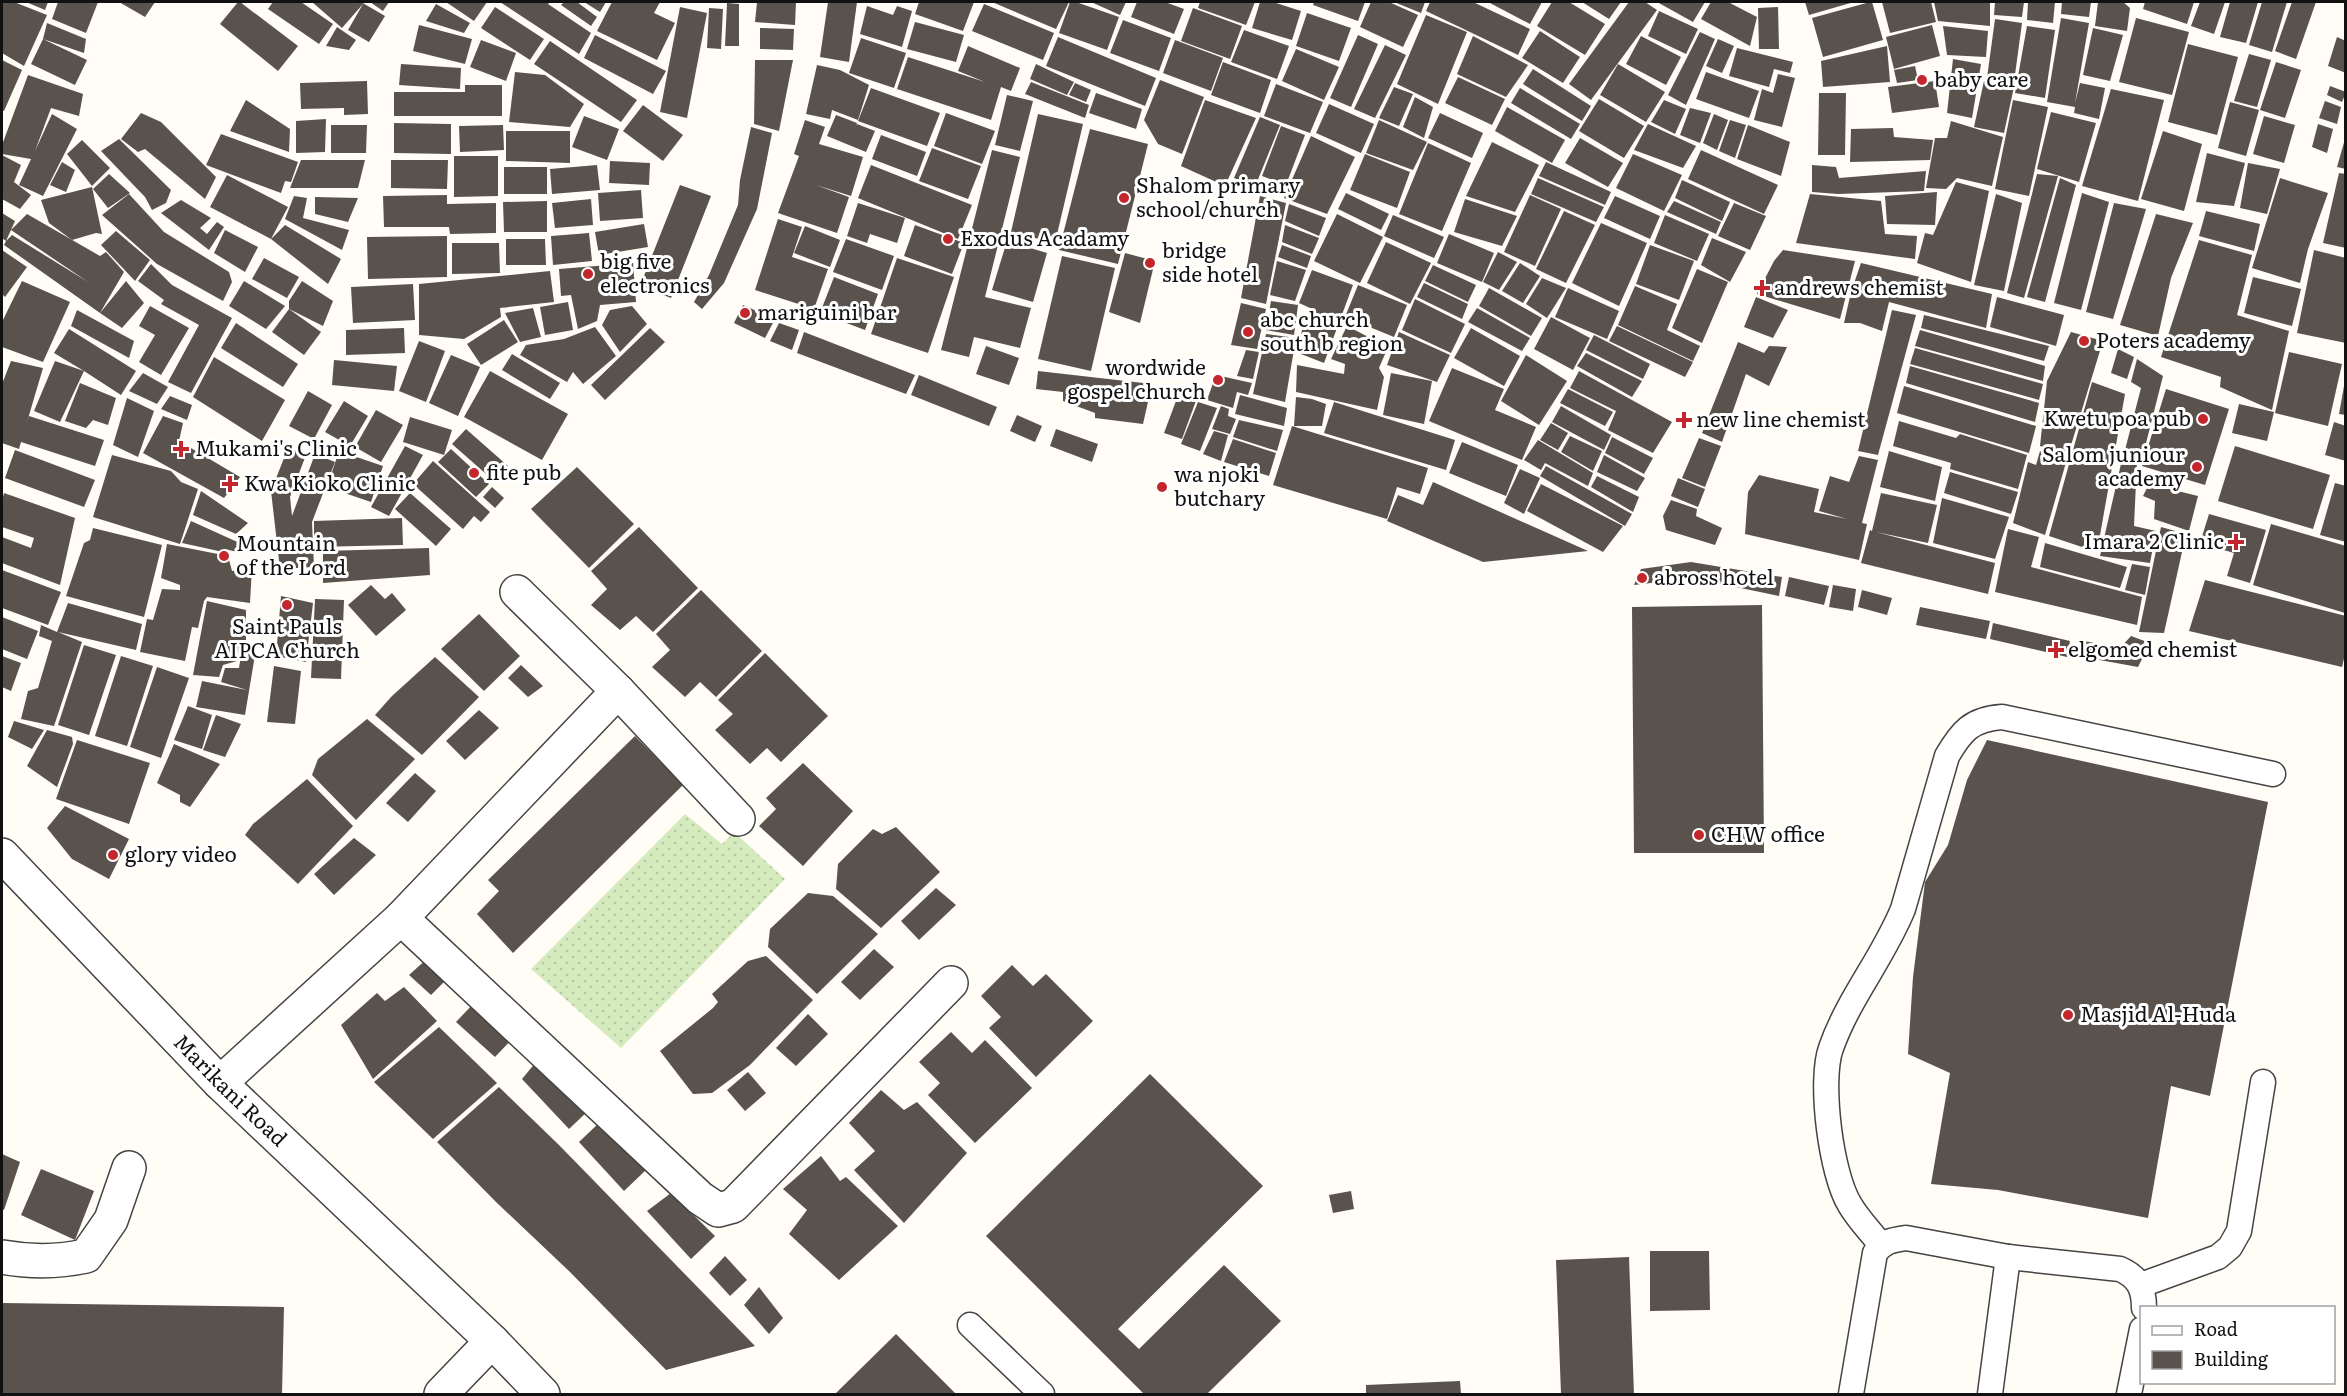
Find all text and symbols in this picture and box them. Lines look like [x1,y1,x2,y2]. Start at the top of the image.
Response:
place label: baby care [1934,62,2028,93]
marker: baby care [1915,73,1929,87]
place label: Shalom primary school/church [1136,168,1301,223]
marker: Shalom primary school/church [1117,191,1131,205]
place label: Exodus Acadamy [960,221,1130,252]
marker: Exodus Acadamy [941,232,955,246]
place label: bridge side hotel [1162,233,1258,288]
place label: big five electronics [600,244,710,299]
marker: bridge side hotel [1143,256,1157,270]
marker: big five electronics [581,267,595,281]
place label: andrews chemist [1774,270,1944,301]
marker: andrews chemist [1755,281,1769,295]
place label: mariguini bar [757,295,896,326]
place label: abc church south b region [1260,302,1403,357]
marker: mariguini bar [738,306,752,320]
place label: Poters academy [2096,323,2252,354]
marker: abc church south b region [1241,325,1255,339]
marker: Poters academy [2077,334,2091,348]
place label: wordwide gospel church [1067,350,1206,405]
marker: wordwide gospel church [1211,373,1225,387]
place label: Kwetu poa pub [2043,401,2191,432]
place label: new line chemist [1696,402,1866,433]
marker: Kwetu poa pub [2196,412,2210,426]
marker: new line chemist [1677,413,1691,427]
place label: Mukami's Clinic [195,431,357,462]
place label: Salom juniour academy [2042,437,2186,492]
marker: Mukami's Clinic [172,440,190,458]
place label: fite pub [486,455,561,486]
place label: wa njoki butchary [1174,457,1266,512]
marker: Salom juniour academy [2190,460,2204,474]
place label: Kwa Kioko Clinic [244,466,416,497]
marker: fite pub [467,466,481,480]
marker: Kwa Kioko Clinic [221,475,239,493]
marker: wa njoki butchary [1155,480,1169,494]
place label: Imara 2 Clinic [2084,524,2224,555]
place label: Mountain of the Lord [236,526,346,581]
marker: Imara 2 Clinic [2229,535,2243,549]
marker: Mountain of the Lord [217,549,231,563]
place label: abross hotel [1654,560,1774,591]
marker: abross hotel [1635,571,1649,585]
marker: Saint Pauls AIPCA Church [280,598,294,612]
place label: Saint Pauls AIPCA Church [214,609,360,664]
place label: elgomed chemist [2068,632,2238,663]
marker: elgomed chemist [2049,643,2063,657]
place label: CHW office [1711,817,1825,848]
marker: CHW office [1692,828,1706,842]
place label: glory video [125,837,237,868]
marker: glory video [106,848,120,862]
place label: Masjid Al-Huda [2080,997,2237,1028]
marker: Masjid Al-Huda [2061,1008,2075,1022]
street label: Marikani Road [168,1026,296,1152]
legend [2140,1306,2335,1384]
text: Road [2194,1315,2238,1342]
text: Building [2194,1345,2269,1372]

